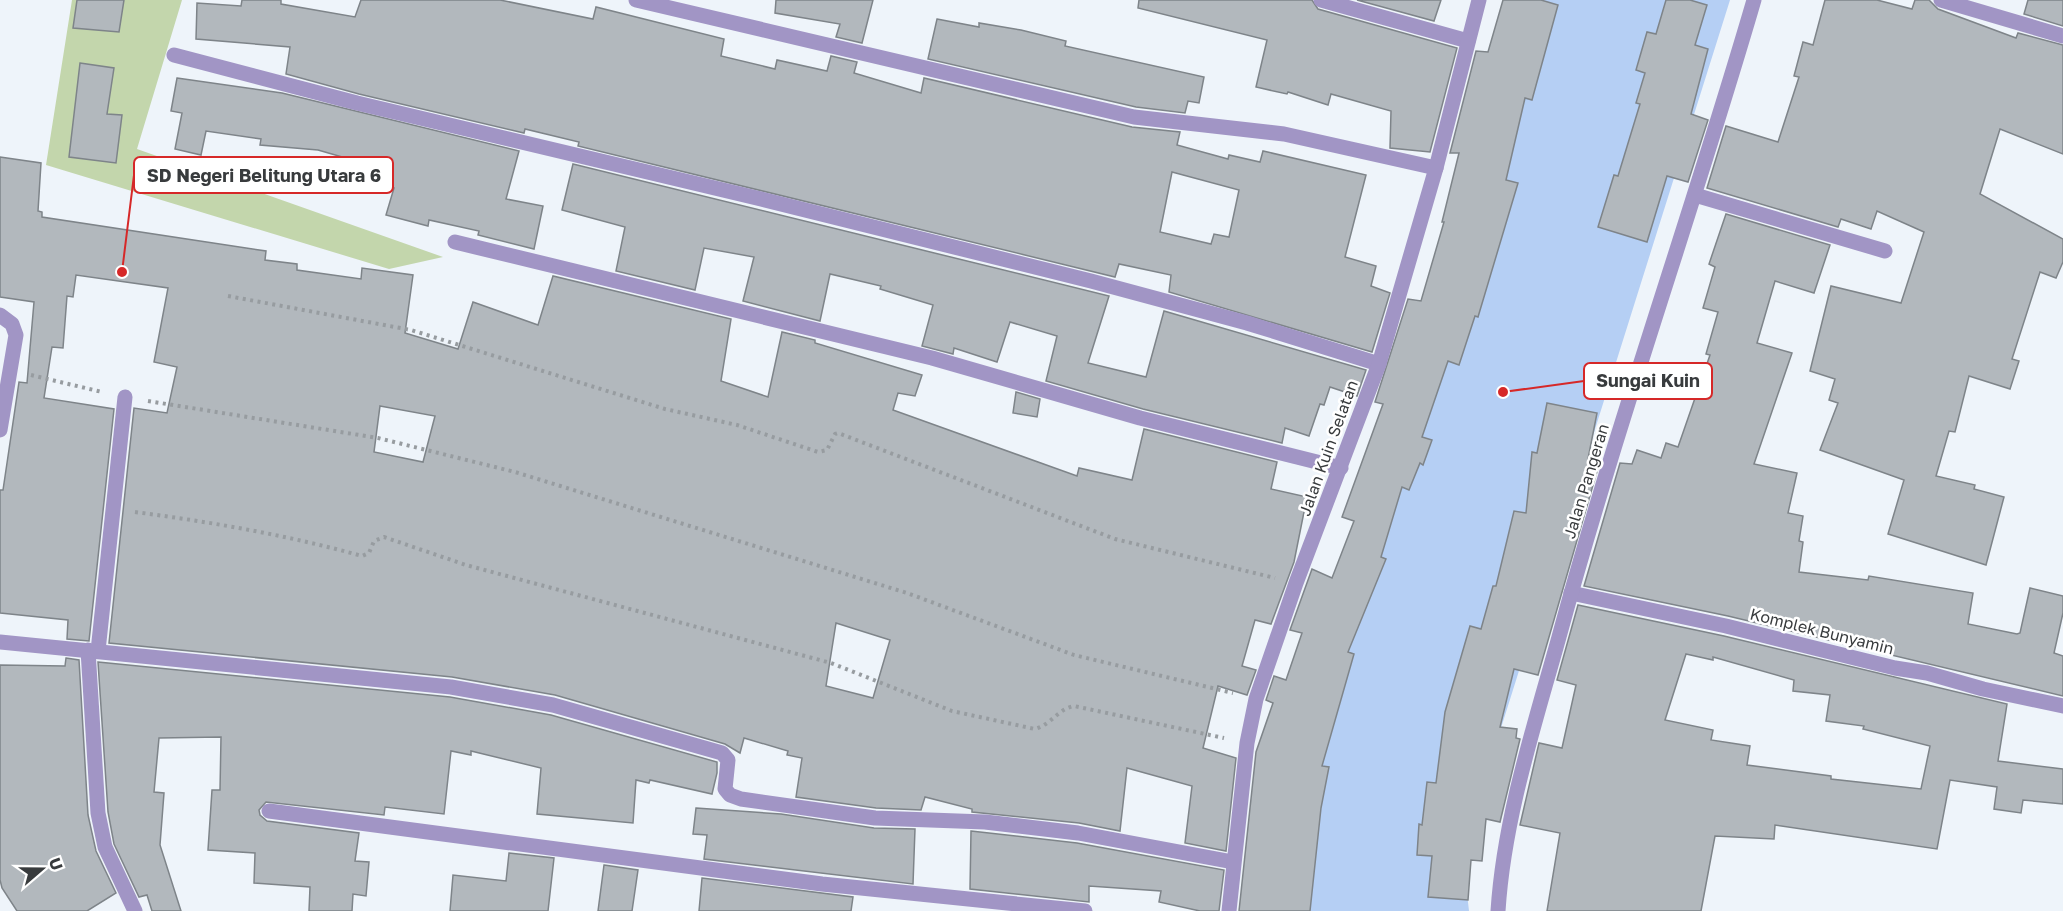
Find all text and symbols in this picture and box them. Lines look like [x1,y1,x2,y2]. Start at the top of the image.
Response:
callout: SD Negeri Belitung Utara 6 [134,157,393,193]
text: SD Negeri Belitung Utara 6 [147,164,381,186]
callout: Sungai Kuin [1584,363,1712,399]
text: Sungai Kuin [1596,369,1700,391]
street label: Jalan Kuin Selatan [1294,377,1362,519]
street label: Jalan Pangeran [1559,421,1613,541]
street label: Komplek Bunyamin [1748,603,1896,659]
north arrow [12,839,72,899]
text: U [45,855,67,873]

